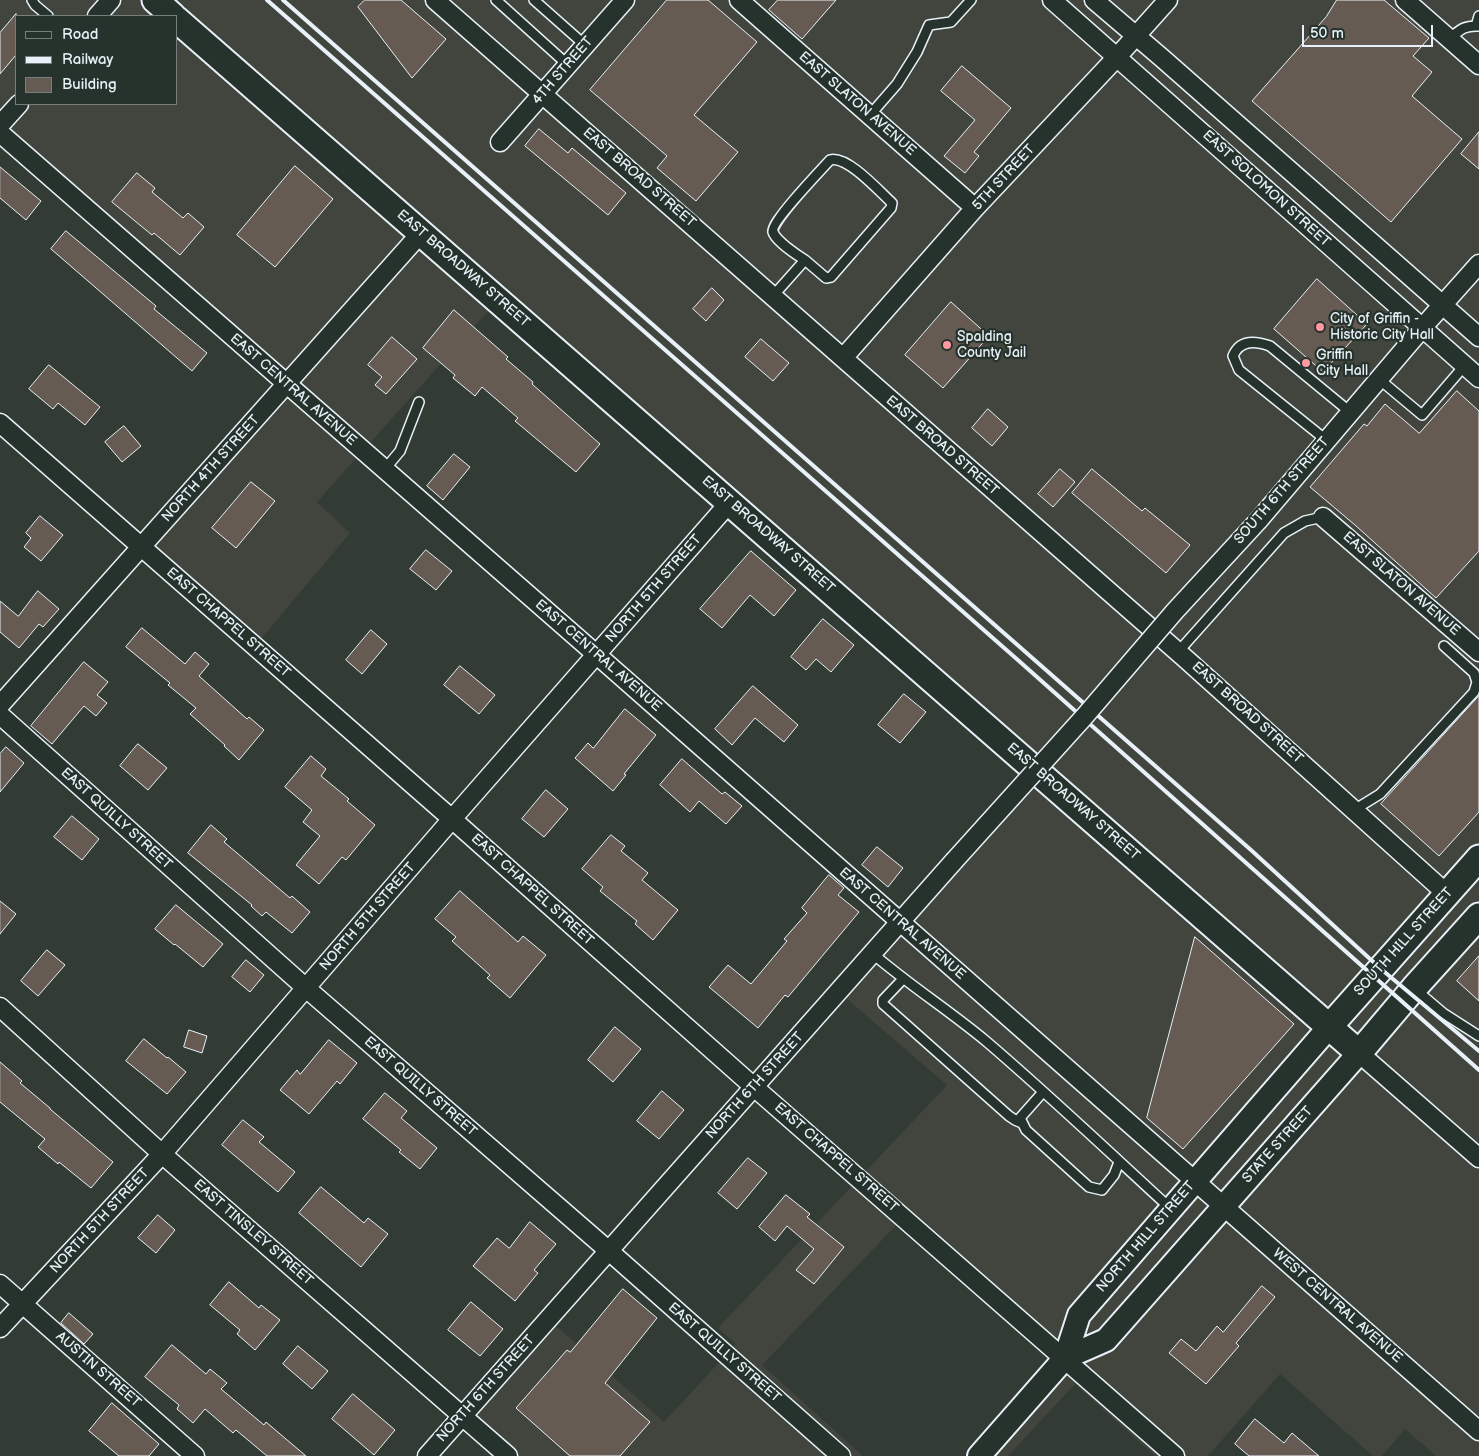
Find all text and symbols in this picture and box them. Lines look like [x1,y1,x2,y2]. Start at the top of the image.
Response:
legend [15,15,178,105]
scale bar [1304,15,1435,47]
text: 50 m [1310,24,1344,43]
text: Road [62,25,98,44]
street label: 4TH STREET [529,34,597,108]
street label: EAST SLATON AVENUE [795,49,919,159]
text: Railway [62,50,113,69]
text: Building [62,75,117,94]
street label: EAST BROAD STREET [579,124,699,232]
street label: EAST SOLOMON STREET [1199,127,1333,251]
street label: 5TH STREET [969,142,1039,214]
street label: EAST BROADWAY STREET [393,207,533,331]
place label: City of Griffin - Historic City Hall [1330,311,1434,344]
marker: City of Griffin - Historic City Hall [1314,321,1326,333]
place label: Spalding County Jail [957,329,1026,362]
street label: EAST CENTRAL AVENUE [226,331,360,449]
marker: Spalding County Jail [941,339,953,351]
place label: Griffin City Hall [1316,347,1368,380]
marker: Griffin City Hall [1300,357,1312,369]
street label: EAST BROAD STREET [882,392,1002,500]
street label: NORTH 4TH STREET [159,412,263,526]
street label: SOUTH 6TH STREET [1231,434,1333,548]
street label: EAST BROADWAY STREET [698,473,838,597]
street label: EAST SLATON AVENUE [1339,529,1463,639]
street label: NORTH 5TH STREET [603,532,705,646]
street label: EAST CHAPPEL STREET [162,564,294,682]
street label: EAST CENTRAL AVENUE [531,597,665,715]
street label: EAST BROAD STREET [1188,659,1306,767]
street label: EAST BROADWAY STREET [1003,740,1143,864]
street label: EAST QUILLY STREET [57,765,175,873]
street label: EAST CHAPPEL STREET [467,831,597,949]
street label: NORTH 5TH STREET [317,860,419,974]
street label: EAST CENTRAL AVENUE [835,865,969,983]
street label: SOUTH HILL STREET [1351,884,1457,1000]
street label: NORTH 6TH STREET [703,1029,807,1143]
street label: EAST QUILLY STREET [360,1033,480,1141]
street label: EAST CHAPPEL STREET [770,1099,902,1217]
street label: STATE STREET [1239,1103,1317,1187]
street label: NORTH 5TH STREET [47,1165,153,1277]
street label: EAST TINSLEY STREET [190,1177,316,1289]
street label: NORTH HILL STREET [1093,1178,1199,1296]
street label: WEST CENTRAL AVENUE [1269,1245,1405,1367]
street label: EAST QUILLY STREET [664,1299,784,1407]
street label: AUSTIN STREET [52,1328,144,1412]
street label: NORTH 6TH STREET [434,1332,538,1446]

